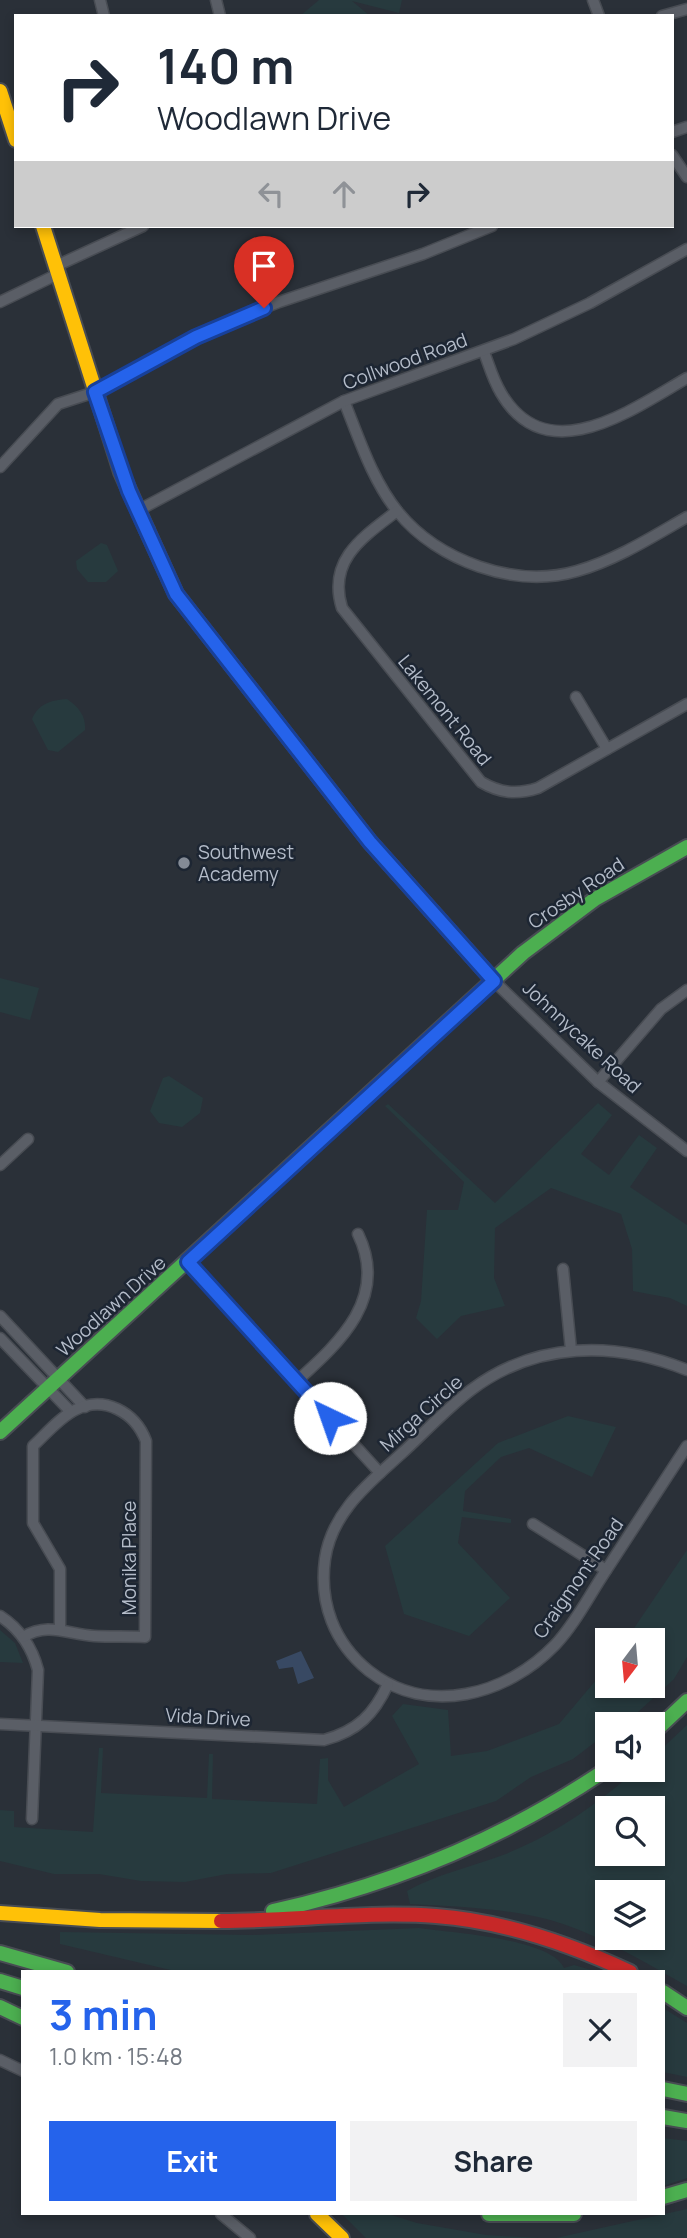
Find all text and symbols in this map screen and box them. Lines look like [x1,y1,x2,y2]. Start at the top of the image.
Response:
text: 140 m [157,32,294,99]
icon: right [42,42,133,133]
text: Woodlawn Drive [157,96,391,140]
icon: left [252,175,290,213]
icon: ahead [325,175,363,213]
icon: right [398,175,436,213]
pin [234,236,294,308]
icon: arrive [245,247,283,285]
street label: Collwood Road [339,326,471,396]
street label: Lakemont Road [392,649,498,771]
place label: Southwest Academy [198,839,294,887]
street label: Crosby Road [523,851,629,935]
marker: Southwest Academy [176,855,192,871]
street label: Johnnycake Road [517,975,647,1099]
street label: Woodlawn Drive [51,1250,171,1362]
street label: Mirga Circle [374,1369,468,1457]
position arrow [293,1381,367,1455]
street label: Monika Place [116,1501,142,1615]
street label: Craigmont Road [527,1513,629,1643]
north arrow [595,1628,665,1698]
map controls [595,1628,665,1950]
street label: Vida Drive [165,1702,251,1732]
button: sound [595,1712,665,1782]
button: search [595,1796,665,1866]
button: layers [595,1880,665,1950]
text: 3 min [49,1985,158,2043]
button: close [563,1993,637,2067]
text: 1.0 km · 15:48 [49,2040,183,2072]
button: Exit [49,2121,336,2201]
button: Share [350,2121,637,2201]

